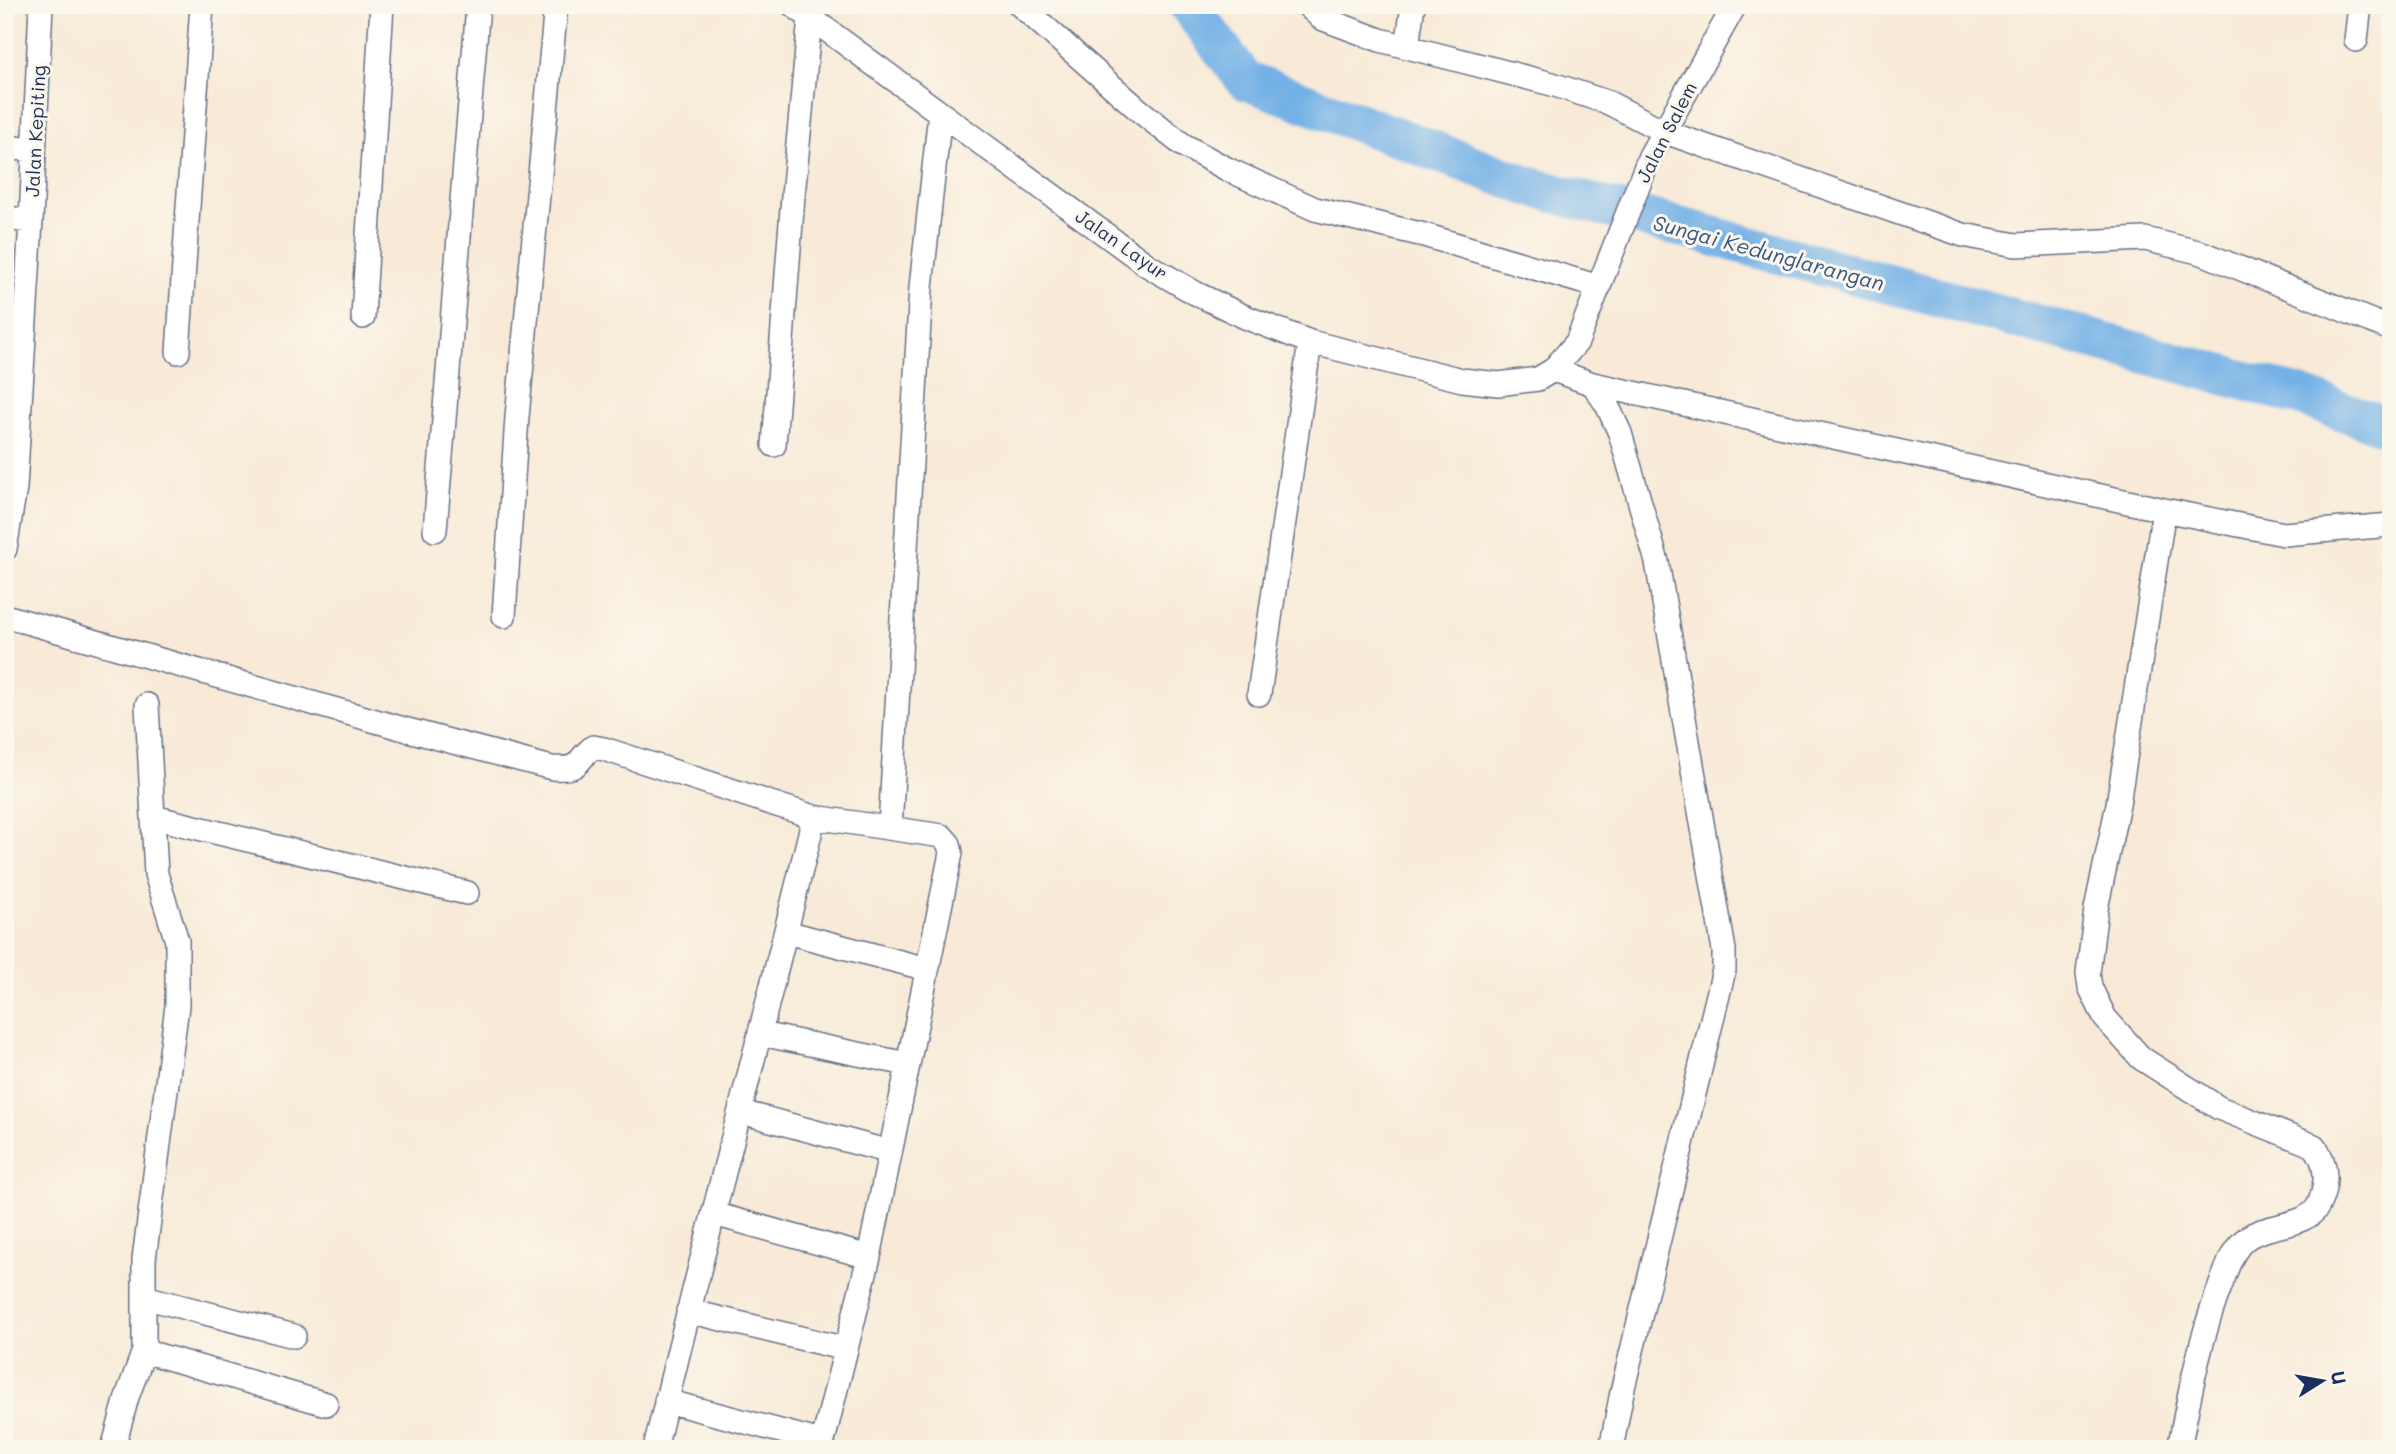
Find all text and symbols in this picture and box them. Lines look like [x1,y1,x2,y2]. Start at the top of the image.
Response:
street label: Jalan Kepiting [19,64,51,198]
street label: Jalan Salem [1630,77,1702,187]
street label: Jalan Layur [1071,203,1173,285]
water label: Sungai Kedunglarangan [1650,208,1888,296]
north arrow [2288,1346,2358,1416]
text: U [2326,1369,2353,1387]

